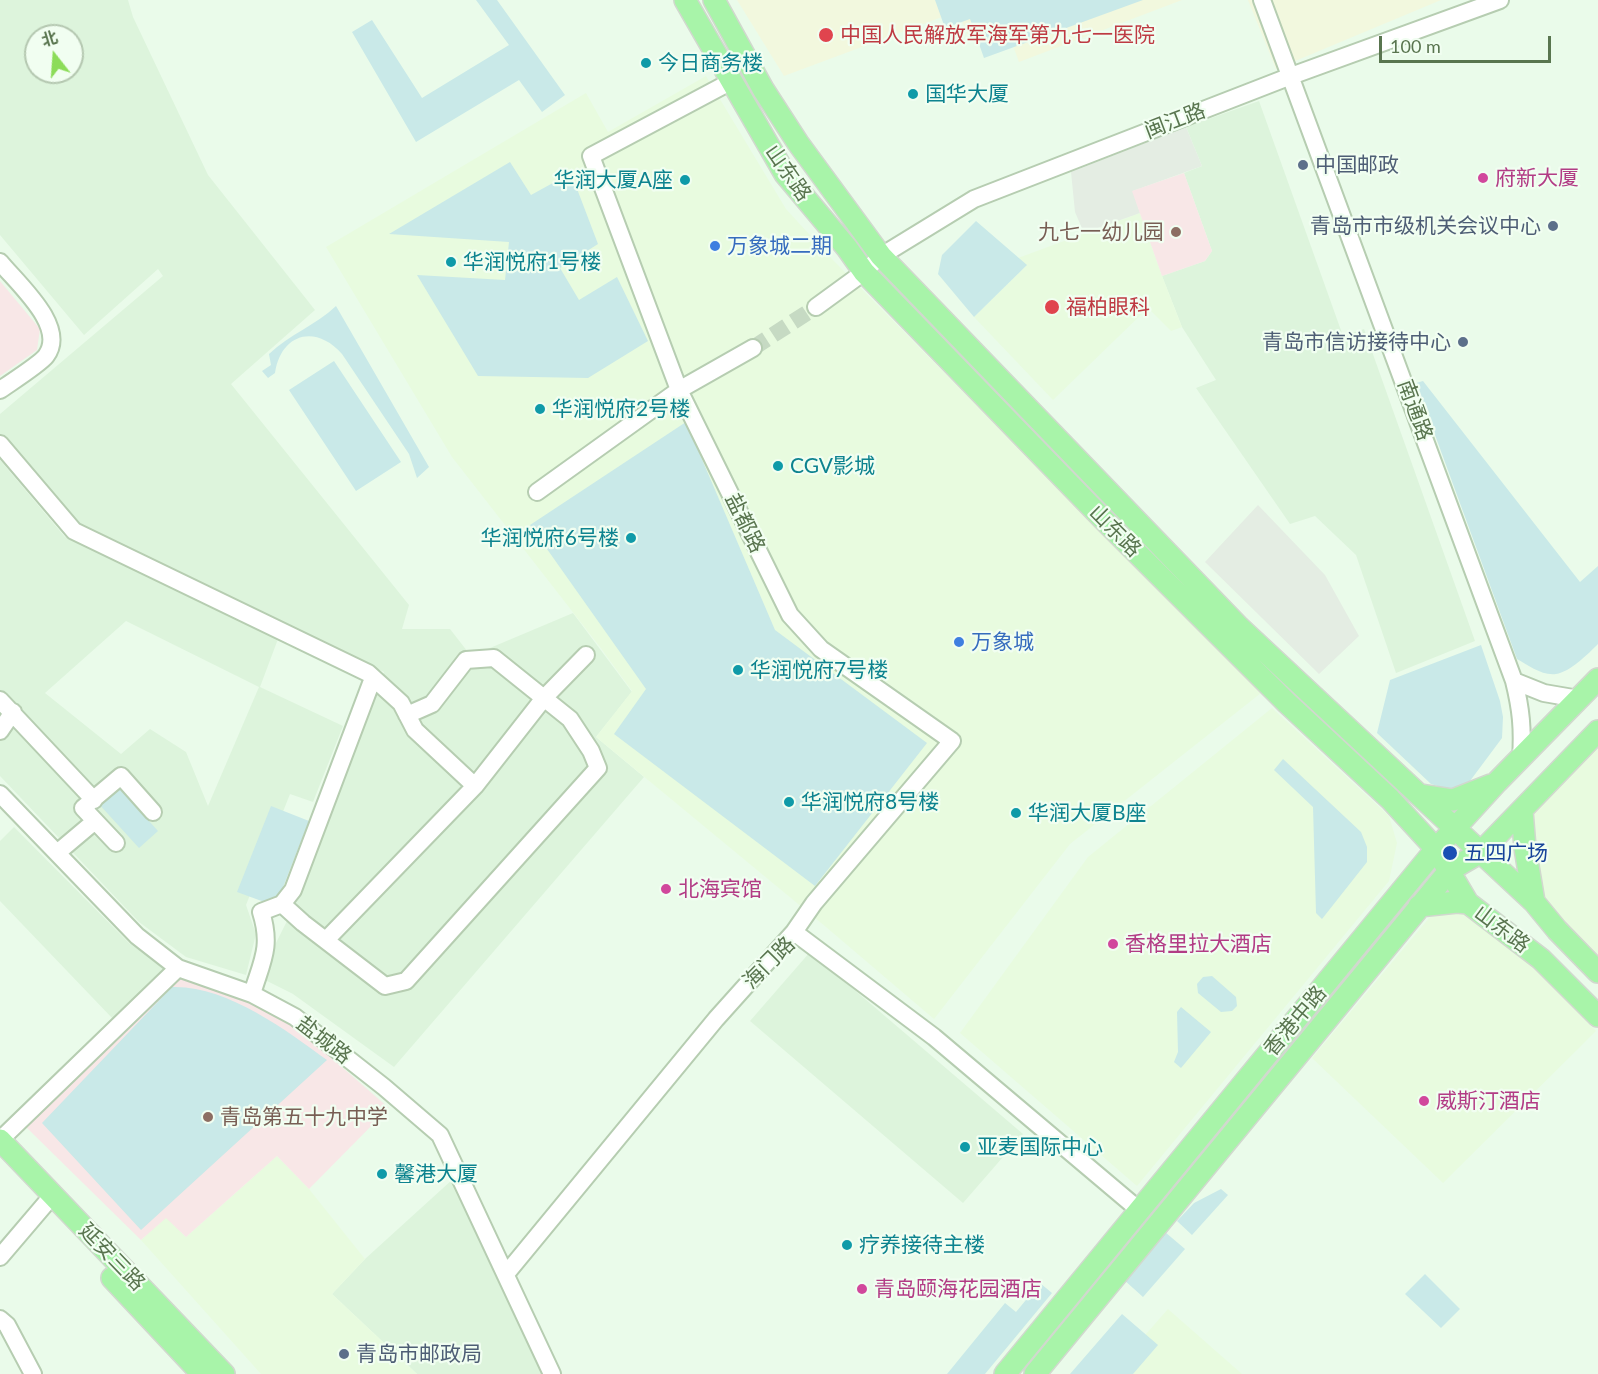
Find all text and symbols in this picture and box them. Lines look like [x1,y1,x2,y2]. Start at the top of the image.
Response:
place label: 中国人民解放军海军第九七一医院 [840,22,1155,48]
north arrow [24,24,84,84]
scale bar [1382,24,1554,62]
marker: 中国人民解放军海军第九七一医院 [817,26,835,44]
text: 北 [39,27,60,50]
text: 100 m [1390,35,1441,57]
place label: 今日商务楼 [658,50,763,76]
marker: 今日商务楼 [639,56,653,70]
place label: 国华大厦 [925,81,1009,107]
marker: 国华大厦 [906,87,920,101]
street label: 闽江路 [1141,98,1209,144]
street label: 山东路 [760,140,816,206]
place label: 中国邮政 [1315,152,1399,178]
marker: 中国邮政 [1296,158,1310,172]
place label: 府新大厦 [1495,165,1579,191]
place label: 华润大厦A座 [554,167,673,193]
marker: 府新大厦 [1476,171,1490,185]
marker: 华润大厦A座 [678,173,692,187]
place label: 青岛市市级机关会议中心 [1310,213,1541,239]
place label: 九七一幼儿园 [1038,219,1164,245]
marker: 青岛市市级机关会议中心 [1546,219,1560,233]
marker: 九七一幼儿园 [1169,225,1183,239]
place label: 万象城二期 [727,233,832,259]
marker: 万象城二期 [708,239,722,253]
place label: 华润悦府1号楼 [463,249,601,275]
marker: 华润悦府1号楼 [444,255,458,269]
place label: 福柏眼科 [1066,294,1150,320]
marker: 福柏眼科 [1043,298,1061,316]
place label: 青岛市信访接待中心 [1262,329,1451,355]
marker: 青岛市信访接待中心 [1456,335,1470,349]
street label: 南通路 [1392,376,1438,444]
place label: 华润悦府2号楼 [552,396,690,422]
marker: 华润悦府2号楼 [533,402,547,416]
place label: CGV影城 [790,453,875,479]
marker: CGV影城 [771,459,785,473]
street label: 盐都路 [720,489,770,557]
street label: 山东路 [1084,500,1146,562]
place label: 华润悦府6号楼 [481,525,619,551]
marker: 华润悦府6号楼 [624,531,638,545]
place label: 万象城 [971,629,1034,655]
marker: 万象城 [952,635,966,649]
place label: 华润悦府7号楼 [750,657,888,683]
marker: 华润悦府7号楼 [731,663,745,677]
place label: 华润悦府8号楼 [801,789,939,815]
marker: 华润悦府8号楼 [782,795,796,809]
place label: 华润大厦B座 [1028,800,1147,826]
marker: 华润大厦B座 [1009,806,1023,820]
place label: 五四广场 [1464,840,1548,866]
marker: 五四广场 [1441,844,1459,862]
place label: 北海宾馆 [678,876,762,902]
marker: 北海宾馆 [659,882,673,896]
street label: 山东路 [1469,900,1535,958]
place label: 香格里拉大酒店 [1125,931,1272,957]
street label: 海门路 [738,932,800,994]
marker: 香格里拉大酒店 [1106,937,1120,951]
street label: 香港中路 [1258,981,1332,1061]
street label: 盐城路 [291,1011,357,1069]
place label: 威斯汀酒店 [1436,1088,1541,1114]
marker: 威斯汀酒店 [1417,1094,1431,1108]
place label: 青岛第五十九中学 [220,1104,388,1130]
marker: 青岛第五十九中学 [201,1110,215,1124]
place label: 亚麦国际中心 [977,1134,1103,1160]
marker: 亚麦国际中心 [958,1140,972,1154]
place label: 馨港大厦 [394,1161,478,1187]
marker: 馨港大厦 [375,1167,389,1181]
street label: 延安三路 [74,1218,150,1296]
place label: 疗养接待主楼 [859,1232,985,1258]
marker: 疗养接待主楼 [840,1238,854,1252]
place label: 青岛颐海花园酒店 [874,1276,1042,1302]
marker: 青岛颐海花园酒店 [855,1282,869,1296]
place label: 青岛市邮政局 [356,1341,482,1367]
marker: 青岛市邮政局 [337,1347,351,1361]

